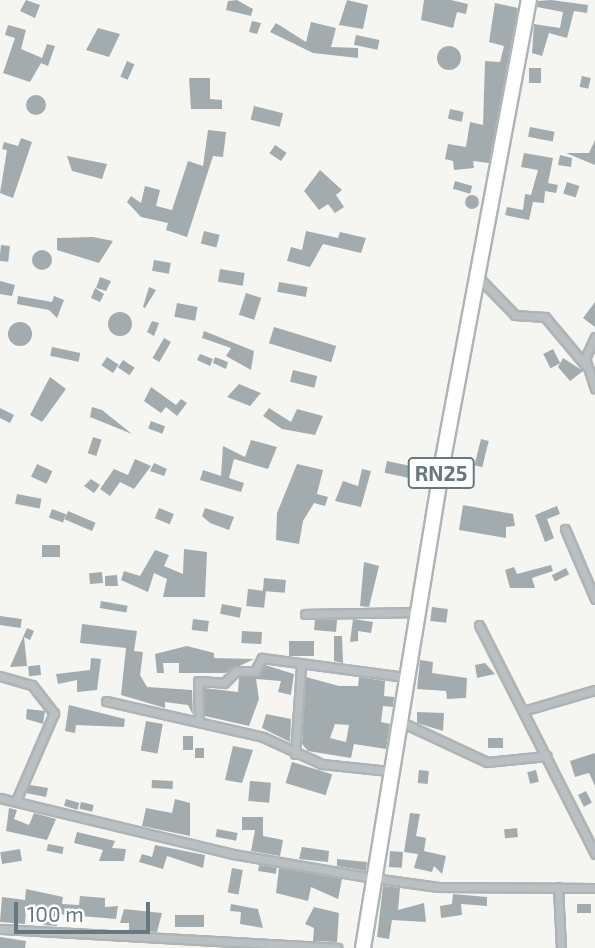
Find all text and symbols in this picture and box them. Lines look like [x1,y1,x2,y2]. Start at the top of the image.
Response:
road number: RN25 [406,456,476,490]
scale bar [18,888,154,932]
text: 100 m [27,901,84,926]

